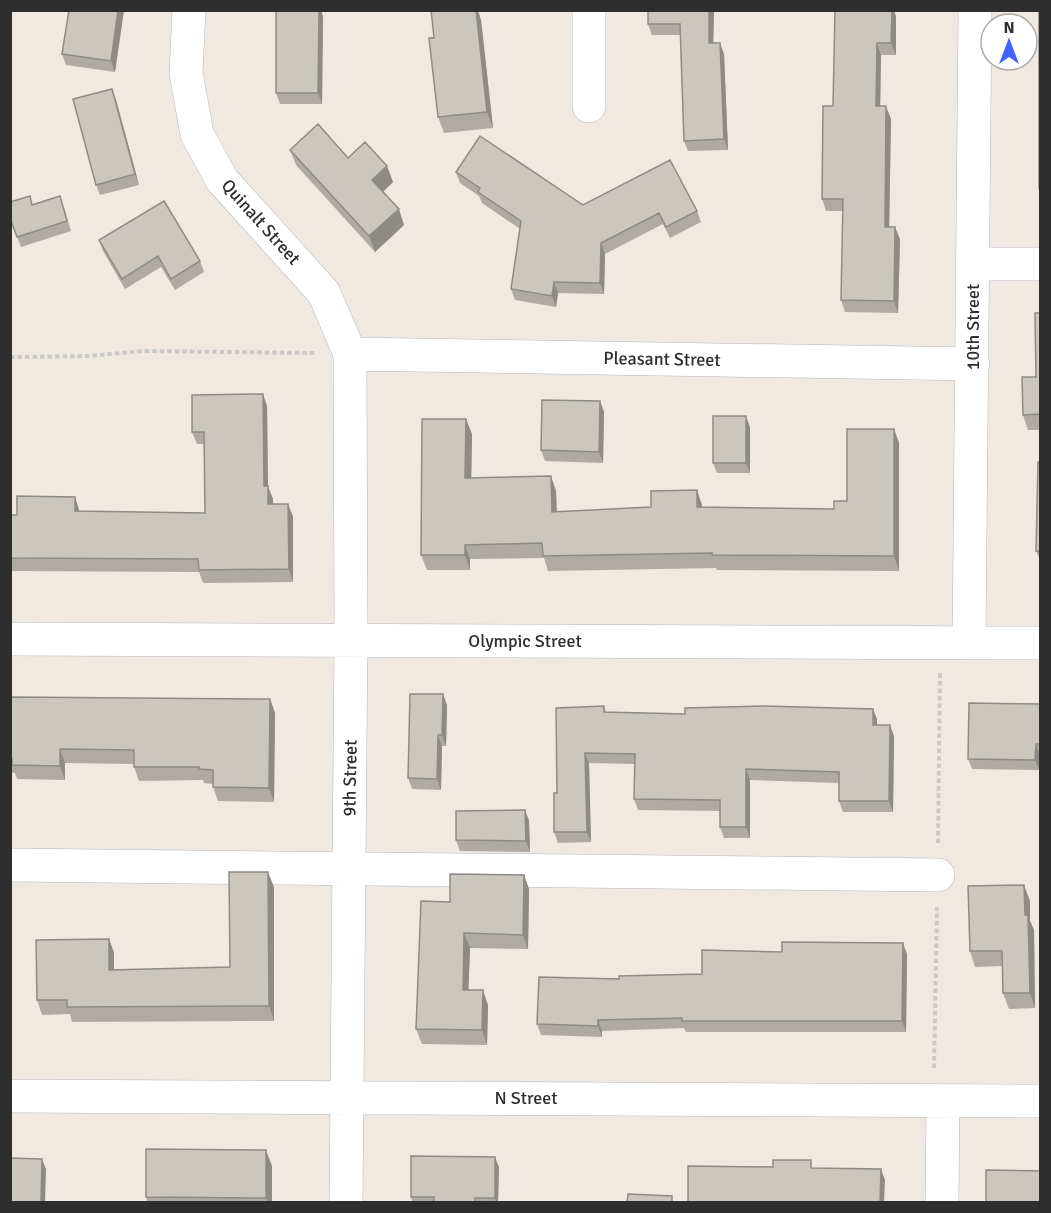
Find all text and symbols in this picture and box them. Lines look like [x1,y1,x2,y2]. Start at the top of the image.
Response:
north arrow [979,12,1039,72]
text: N [1003,18,1015,38]
street label: Quinalt Street [217,175,305,269]
street label: 10th Street [962,284,984,370]
street label: Pleasant Street [603,347,721,371]
street label: Olympic Street [468,630,582,652]
street label: 9th Street [338,739,362,817]
street label: N Street [494,1087,558,1109]

